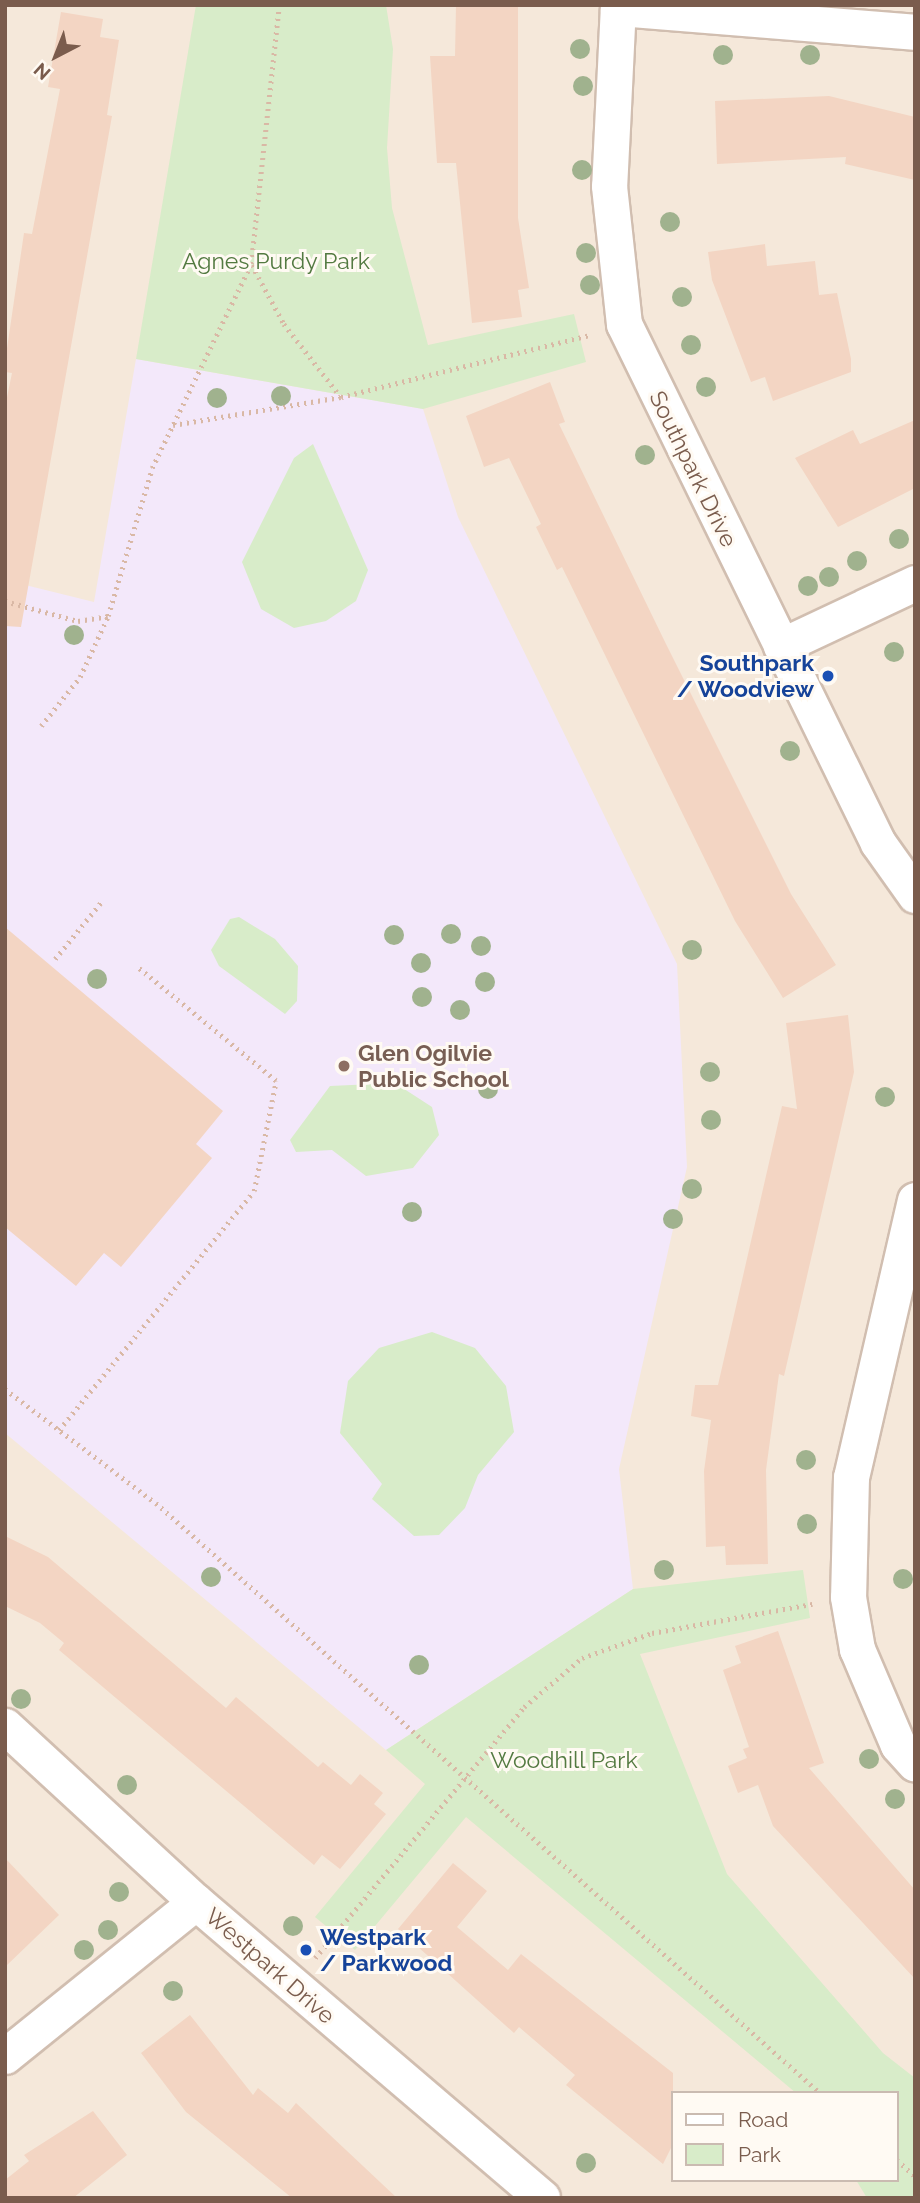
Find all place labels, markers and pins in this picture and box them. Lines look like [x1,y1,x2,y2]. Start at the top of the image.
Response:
place label: Southpark / Woodview [676,649,814,703]
marker: Southpark / Woodview [820,668,836,684]
place label: Glen Ogilvie Public School [358,1039,509,1093]
marker: Glen Ogilvie Public School [336,1058,352,1074]
place label: Westpark / Parkwood [320,1923,452,1977]
marker: Westpark / Parkwood [298,1942,314,1958]

